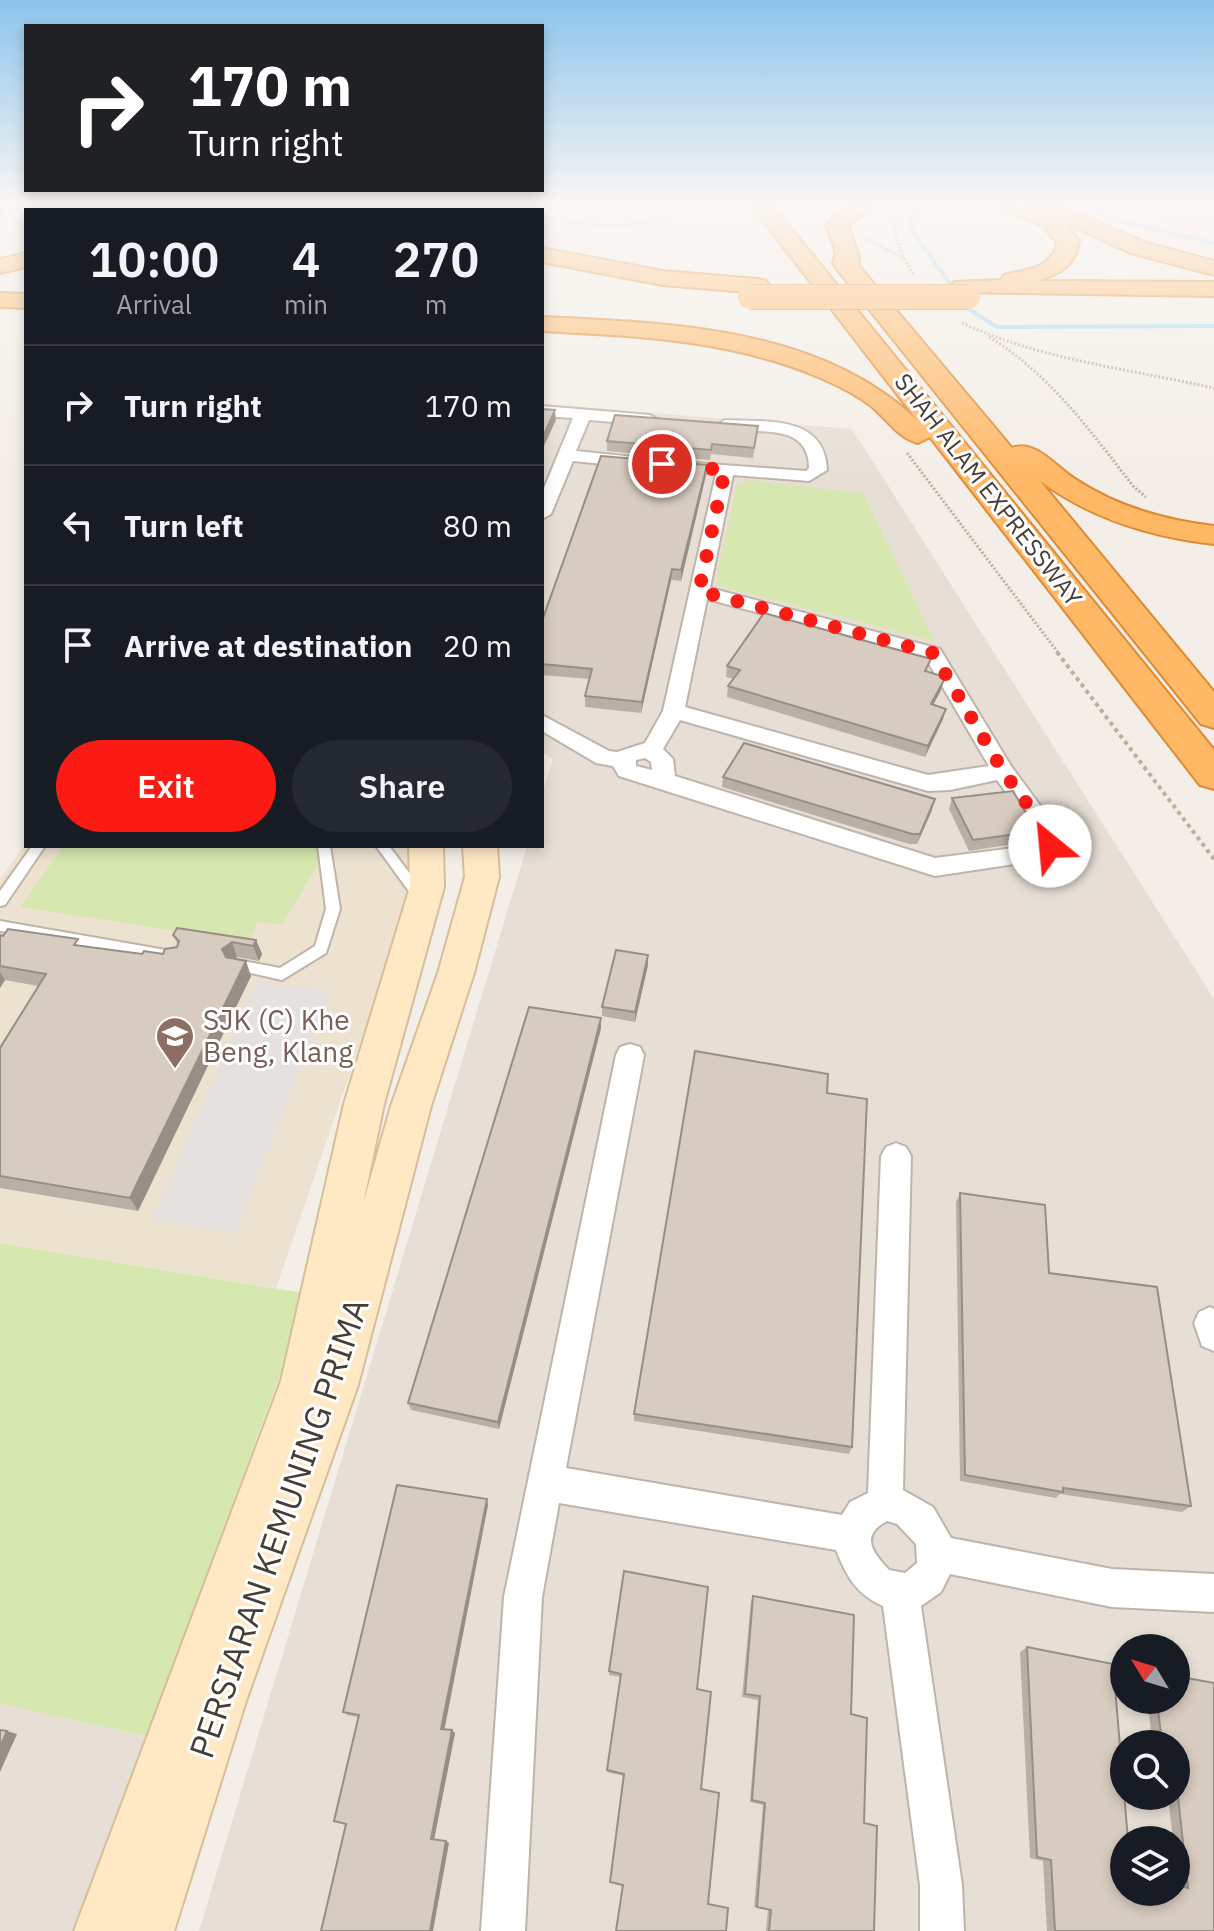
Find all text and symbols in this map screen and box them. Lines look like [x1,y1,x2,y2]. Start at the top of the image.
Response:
text: 170 m [188,49,352,121]
icon: right [56,56,160,160]
text: Turn right [188,119,344,166]
text: 10:00 [89,228,219,290]
text: 4 [292,228,320,290]
text: 270 [393,228,479,290]
text: Arrival [116,287,192,321]
text: min [284,287,328,321]
text: m [425,287,447,321]
street label: SHAH ALAM EXPRESSWAY [888,366,1090,612]
icon: right [56,383,100,427]
text: Turn right [124,386,262,425]
text: 170 m [425,386,512,425]
pin [628,430,696,498]
icon: arrive [640,442,684,486]
icon: left [56,503,100,547]
text: Turn left [124,506,243,545]
text: 80 m [443,506,512,545]
icon: arrive [56,623,100,667]
text: Arrive at destination [124,626,412,665]
text: 20 m [443,626,512,665]
button: Exit [56,740,276,832]
button: Share [292,740,512,832]
position arrow [1008,804,1092,888]
place label: SJK (C) Khe Beng, Klang [203,1001,353,1070]
school or university icon: SJK (C) Khe Beng, Klang [154,1015,196,1070]
street label: PERSIARAN KEMUNING PRIMA [179,1292,378,1764]
north arrow [1110,1634,1190,1714]
map controls [1110,1634,1190,1906]
button: search [1110,1730,1190,1810]
button: layers [1110,1826,1190,1906]

